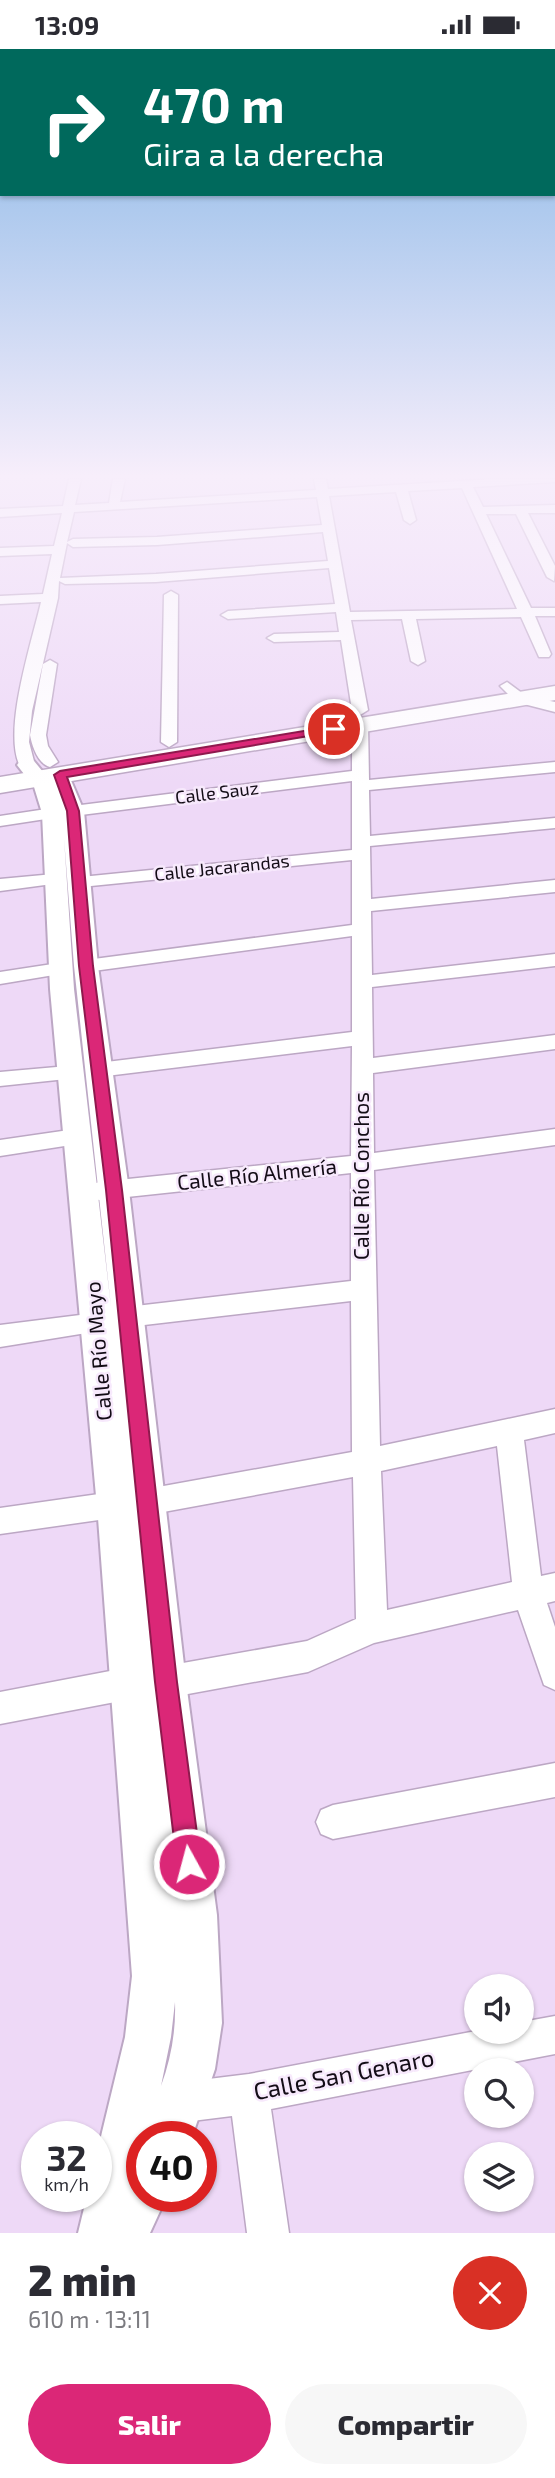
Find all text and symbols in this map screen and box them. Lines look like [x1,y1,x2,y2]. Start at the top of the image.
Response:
text: 13:09 [35,9,99,40]
text: 470 m [143,74,285,133]
icon: right [28,77,119,168]
text: Gira a la derecha [143,134,384,172]
pin [304,699,364,759]
icon: arrive [315,710,353,748]
street label: Calle Sauz [174,776,260,808]
street label: Calle Jacarandas [153,849,291,885]
street label: Calle Río Conchos [348,1092,373,1260]
street label: Calle Río Almería [176,1153,338,1194]
street label: Calle Río Mayo [79,1281,116,1422]
position arrow [152,1827,226,1901]
map controls [464,1974,534,2212]
button: sound [464,1974,534,2044]
street label: Calle San Genaro [251,2042,436,2105]
button: search [464,2058,534,2128]
speed limit sign: 40 [126,2121,217,2212]
text: 32 [46,2136,87,2178]
button: layers [464,2142,534,2212]
text: km/h [44,2173,89,2195]
text: 2 min [28,2254,137,2304]
button: close [453,2256,527,2330]
text: 610 m · 13:11 [28,2305,151,2333]
button: Salir [28,2384,271,2464]
button: Compartir [285,2384,527,2464]

